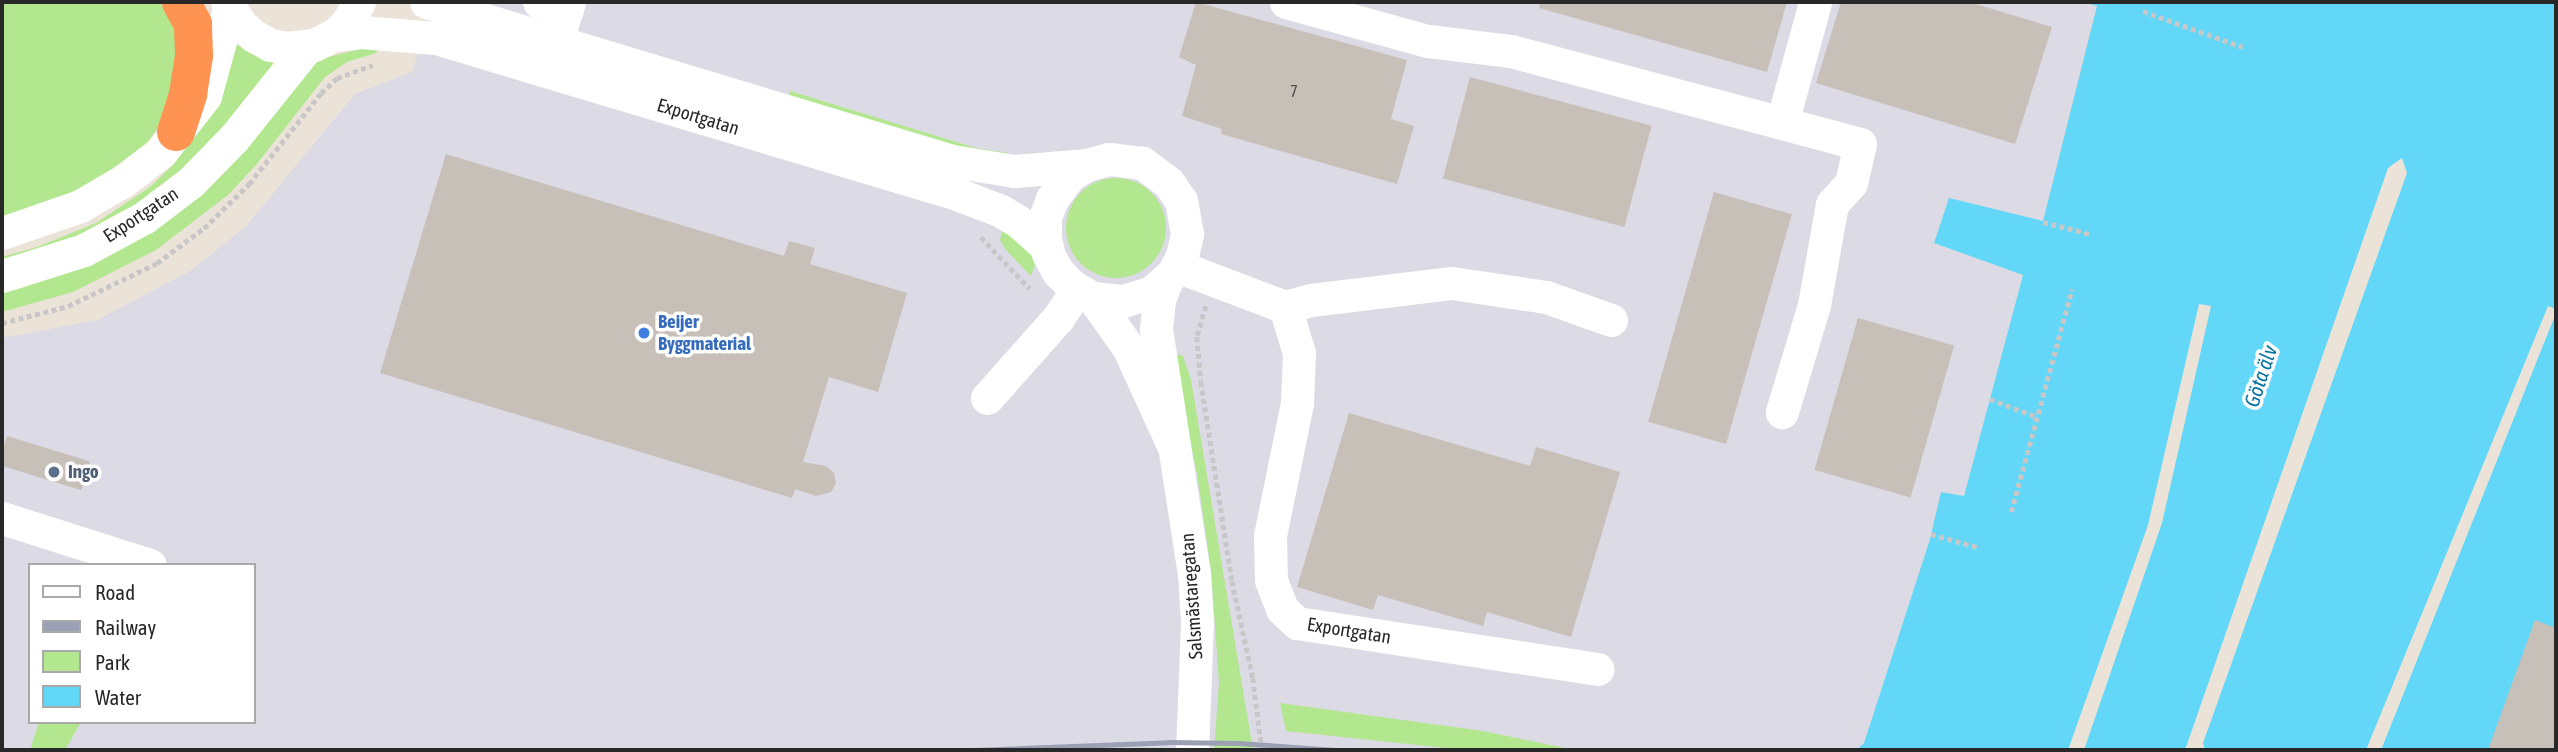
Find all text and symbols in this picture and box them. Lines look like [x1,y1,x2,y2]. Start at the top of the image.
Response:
house number: 7 [1290,81,1298,101]
street label: Exportgatan [654,94,742,140]
street label: Exportgatan [99,182,183,248]
place label: Beijer Byggmaterial [658,311,751,355]
marker: Beijer Byggmaterial [636,325,652,341]
water label: Göta älv [2238,342,2282,410]
place label: Ingo [68,461,99,483]
marker: Ingo [46,464,62,480]
street label: Salsmästaregatan [1176,532,1208,660]
legend [28,563,256,724]
text: Road [95,580,135,604]
street label: Exportgatan [1305,613,1393,649]
text: Railway [95,615,156,639]
text: Park [95,650,130,674]
text: Water [95,685,141,709]

